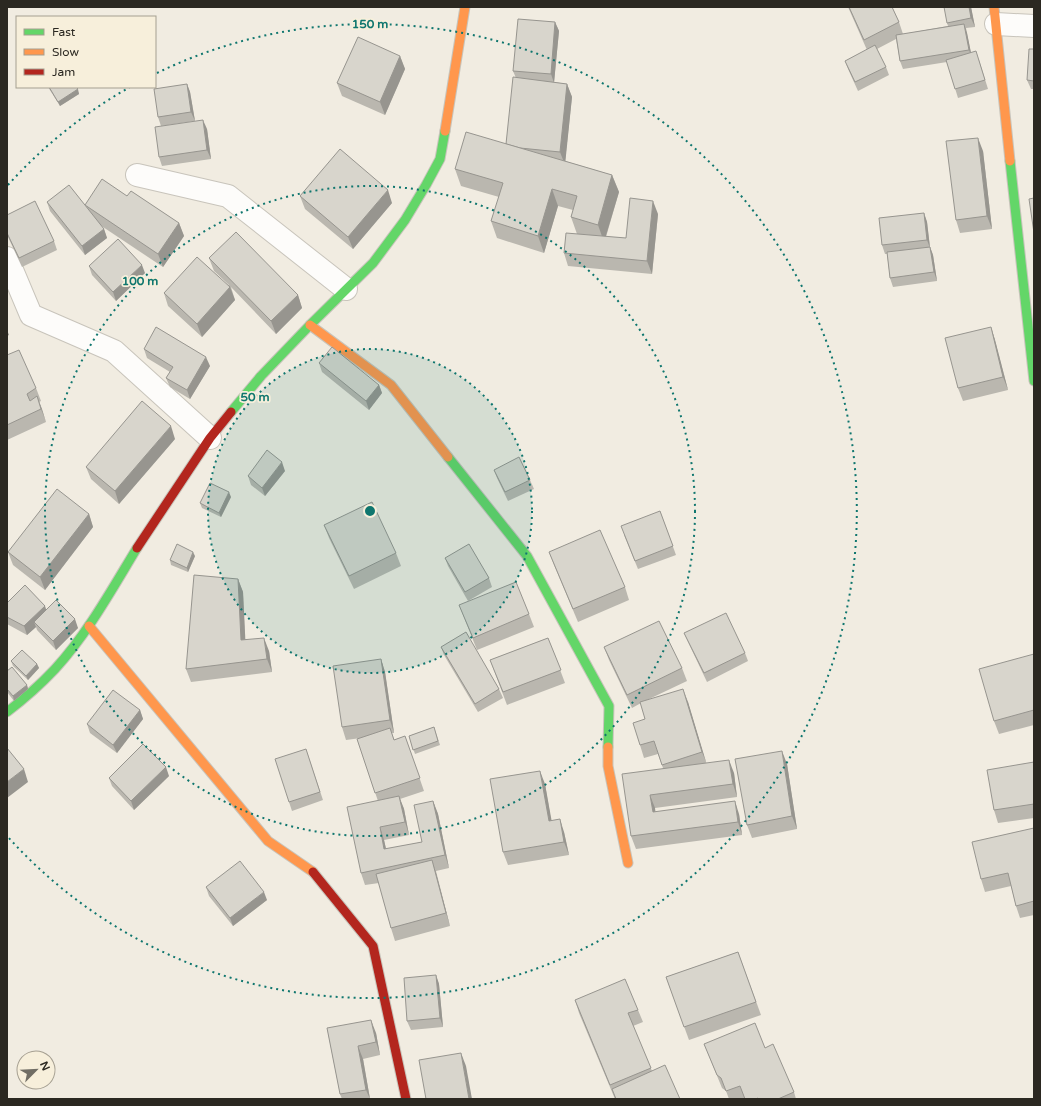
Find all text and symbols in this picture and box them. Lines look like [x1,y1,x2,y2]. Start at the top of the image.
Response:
legend [16,16,156,88]
text: 150 m [352,17,388,31]
text: Fast [52,25,76,39]
text: Slow [52,45,79,59]
text: Jam [52,65,75,79]
text: 100 m [122,274,158,288]
text: 50 m [240,390,270,404]
centre of rings [363,504,377,518]
north arrow [16,1050,56,1090]
text: N [37,1059,52,1073]

